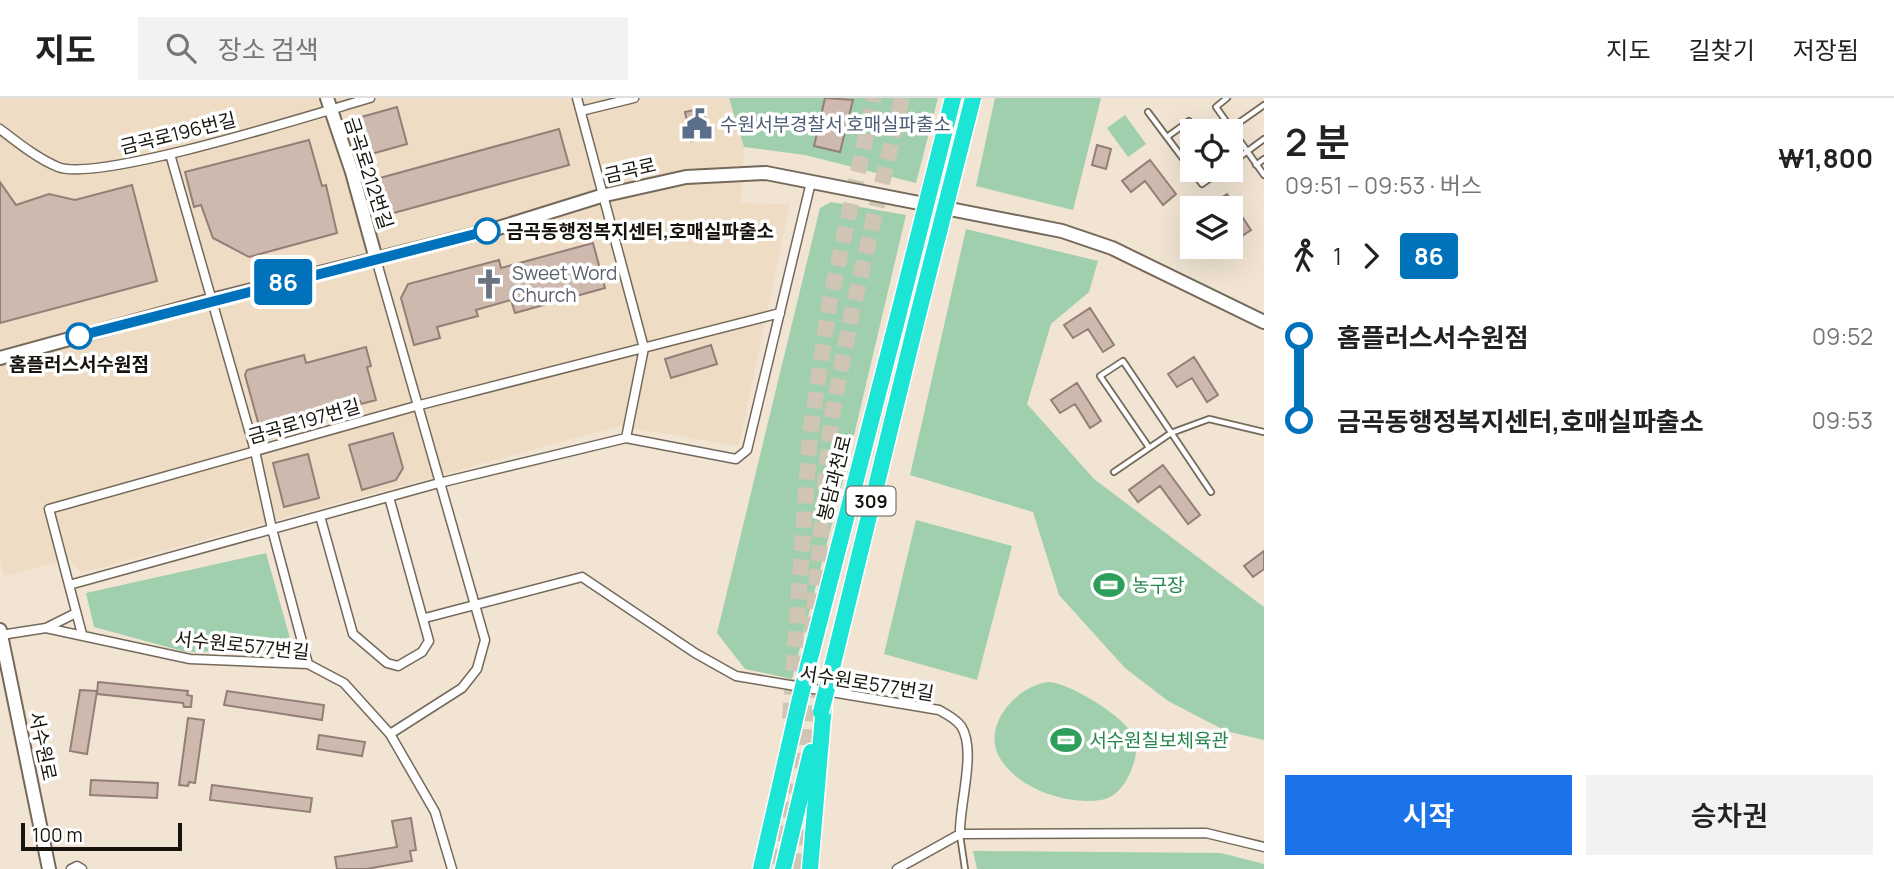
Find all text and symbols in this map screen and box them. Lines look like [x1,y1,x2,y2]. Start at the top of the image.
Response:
search box [138,17,628,80]
text: 지도 [35,27,96,72]
icon: search [162,29,200,67]
text: 장소 검색 [218,31,319,67]
text: 지도 [1606,33,1651,66]
text: 길찾기 [1689,33,1755,66]
text: 저장됨 [1793,33,1859,66]
street label: 금곡로196번길 [117,106,239,160]
public building icon: 수원서부경찰서 호매실파출소 [680,107,714,141]
place label: 수원서부경찰서 호매실파출소 [720,111,951,137]
street label: 금곡로212번길 [339,114,399,232]
text: 2 분 [1285,115,1350,167]
map controls [1180,119,1243,259]
button: locate [1180,119,1243,182]
text: ₩1,800 [1778,140,1873,176]
street label: 금곡로 [602,151,658,189]
text: 09:51 – 09:53 · 버스 [1285,169,1482,201]
button: layers [1180,196,1243,259]
marker: 금곡동행정복지센터,호매실파출소 [474,218,500,244]
place label: 금곡동행정복지센터,호매실파출소 [506,218,774,244]
icon: walk [1285,237,1323,275]
icon: forward [1352,237,1390,275]
text: 86 [1414,239,1444,272]
text: 1 [1333,240,1342,272]
line badge: 86 [252,259,314,305]
place label: Sweet Word Church [512,260,617,308]
text: 86 [268,265,298,298]
church icon: Sweet Word Church [472,267,506,301]
text: 홈플러스서수원점 [1337,319,1528,355]
text: 09:52 [1812,320,1873,352]
marker: 홈플러스서수원점 [66,323,92,349]
place label: 홈플러스서수원점 [9,351,149,377]
street label: 금곡로197번길 [245,393,363,449]
text: 금곡동행정복지센터,호매실파출소 [1337,403,1704,439]
text: 09:53 [1812,404,1873,436]
street label: 봉담과천로 [811,432,857,524]
road number: 309 [846,486,896,516]
sports icon: 농구장 [1092,568,1126,602]
place label: 농구장 [1132,572,1184,598]
street label: 서수원로577번길 [173,625,311,665]
street label: 서수원로577번길 [798,660,936,706]
street label: 서수원로 [23,709,63,783]
sports icon: 서수원칠보체육관 [1049,723,1083,757]
place label: 서수원칠보체육관 [1089,727,1229,753]
button: 시작 [1285,775,1572,855]
button: 승차권 [1586,775,1873,855]
scale bar [21,820,182,852]
text: 100 m [32,822,83,848]

